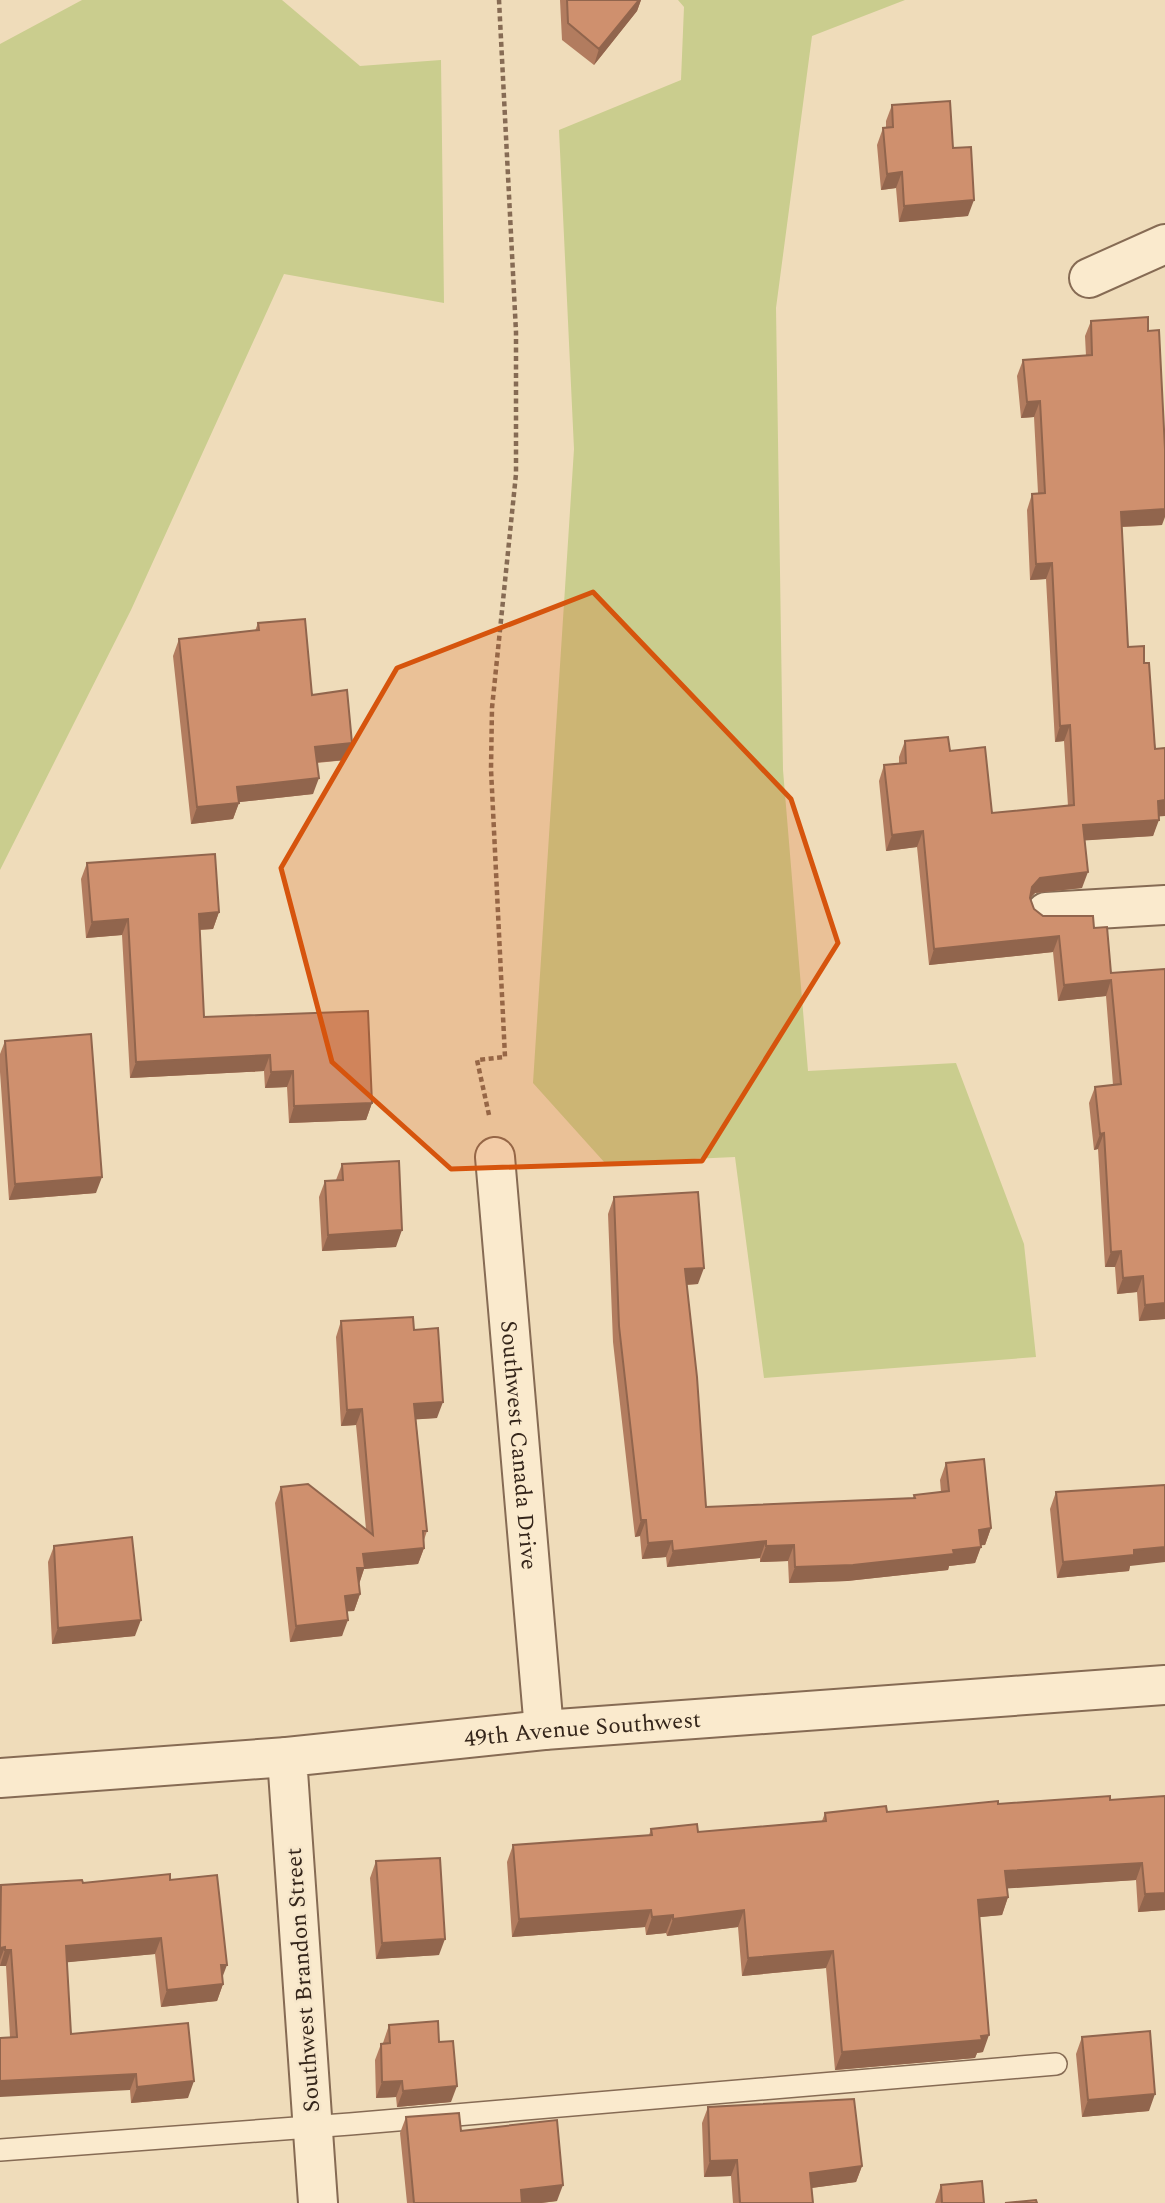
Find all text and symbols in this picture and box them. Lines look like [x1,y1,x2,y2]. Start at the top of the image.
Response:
street label: Southwest Canada Drive [490,1319,546,1571]
street label: 49th Avenue Southwest [462,1703,702,1757]
street label: Southwest Brandon Street [277,1846,330,2113]

